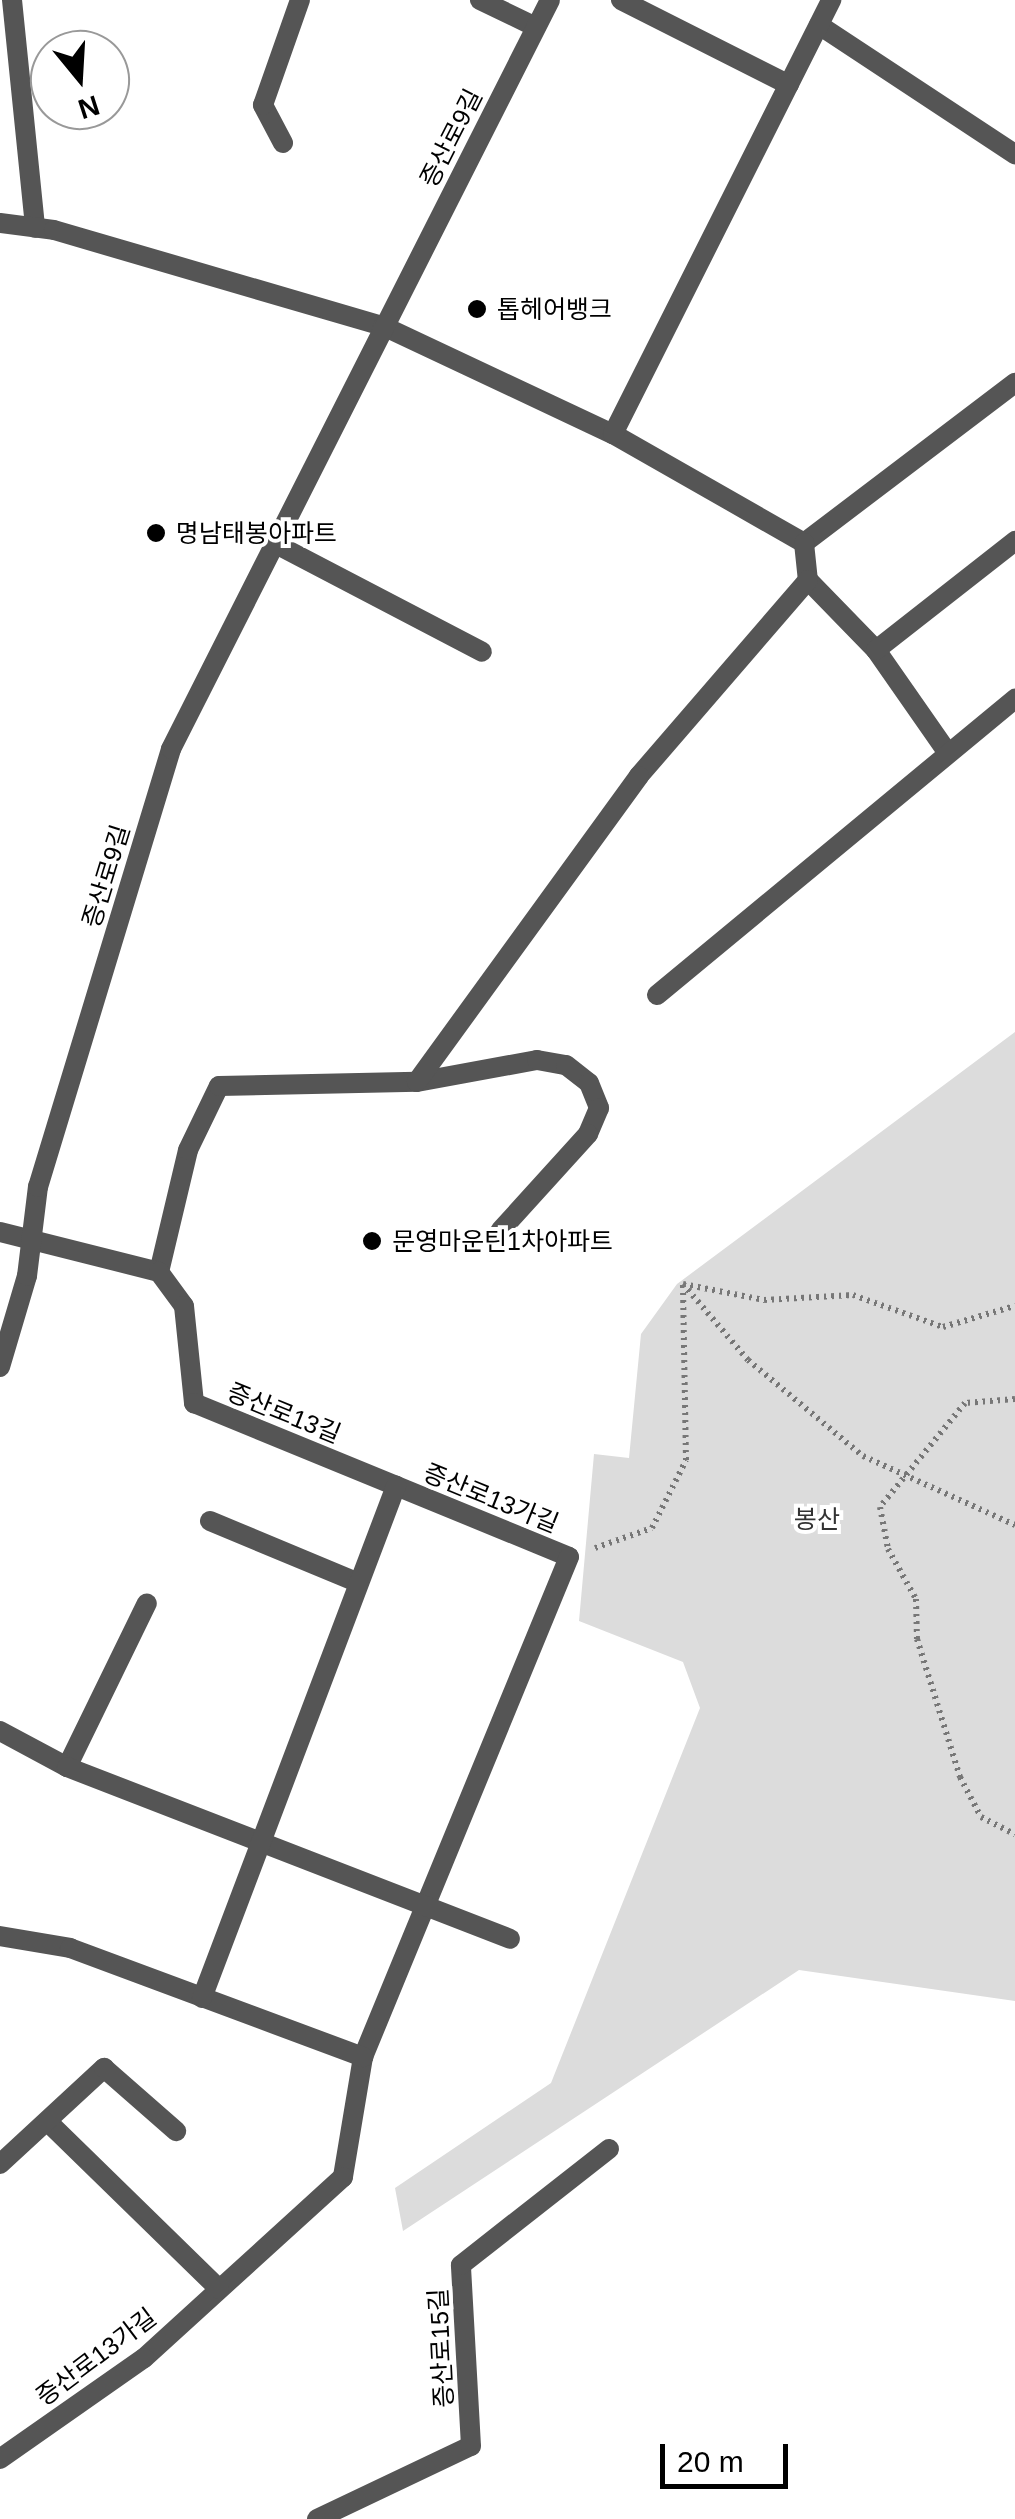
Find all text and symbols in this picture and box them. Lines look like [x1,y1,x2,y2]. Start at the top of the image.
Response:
north arrow [30,30,130,130]
street label: 증산로9길 [414,84,488,192]
text: N [74,89,103,125]
place label: 톱헤어뱅크 [497,294,612,324]
marker: 톱헤어뱅크 [466,298,488,320]
place label: 명남태봉아파트 [176,518,337,548]
marker: 명남태봉아파트 [145,522,167,544]
street label: 증산로9길 [76,821,136,931]
place label: 문영마운틴1차아파트 [392,1226,613,1256]
marker: 문영마운틴1차아파트 [361,1230,383,1252]
street label: 증산로13길 [223,1377,345,1449]
street label: 증산로13가길 [419,1457,563,1539]
park label: 봉산 [794,1504,840,1534]
street label: 증산로15길 [423,2287,459,2409]
street label: 증산로13가길 [30,2302,162,2412]
scale bar [665,2424,792,2486]
text: 20 m [677,2445,744,2478]

